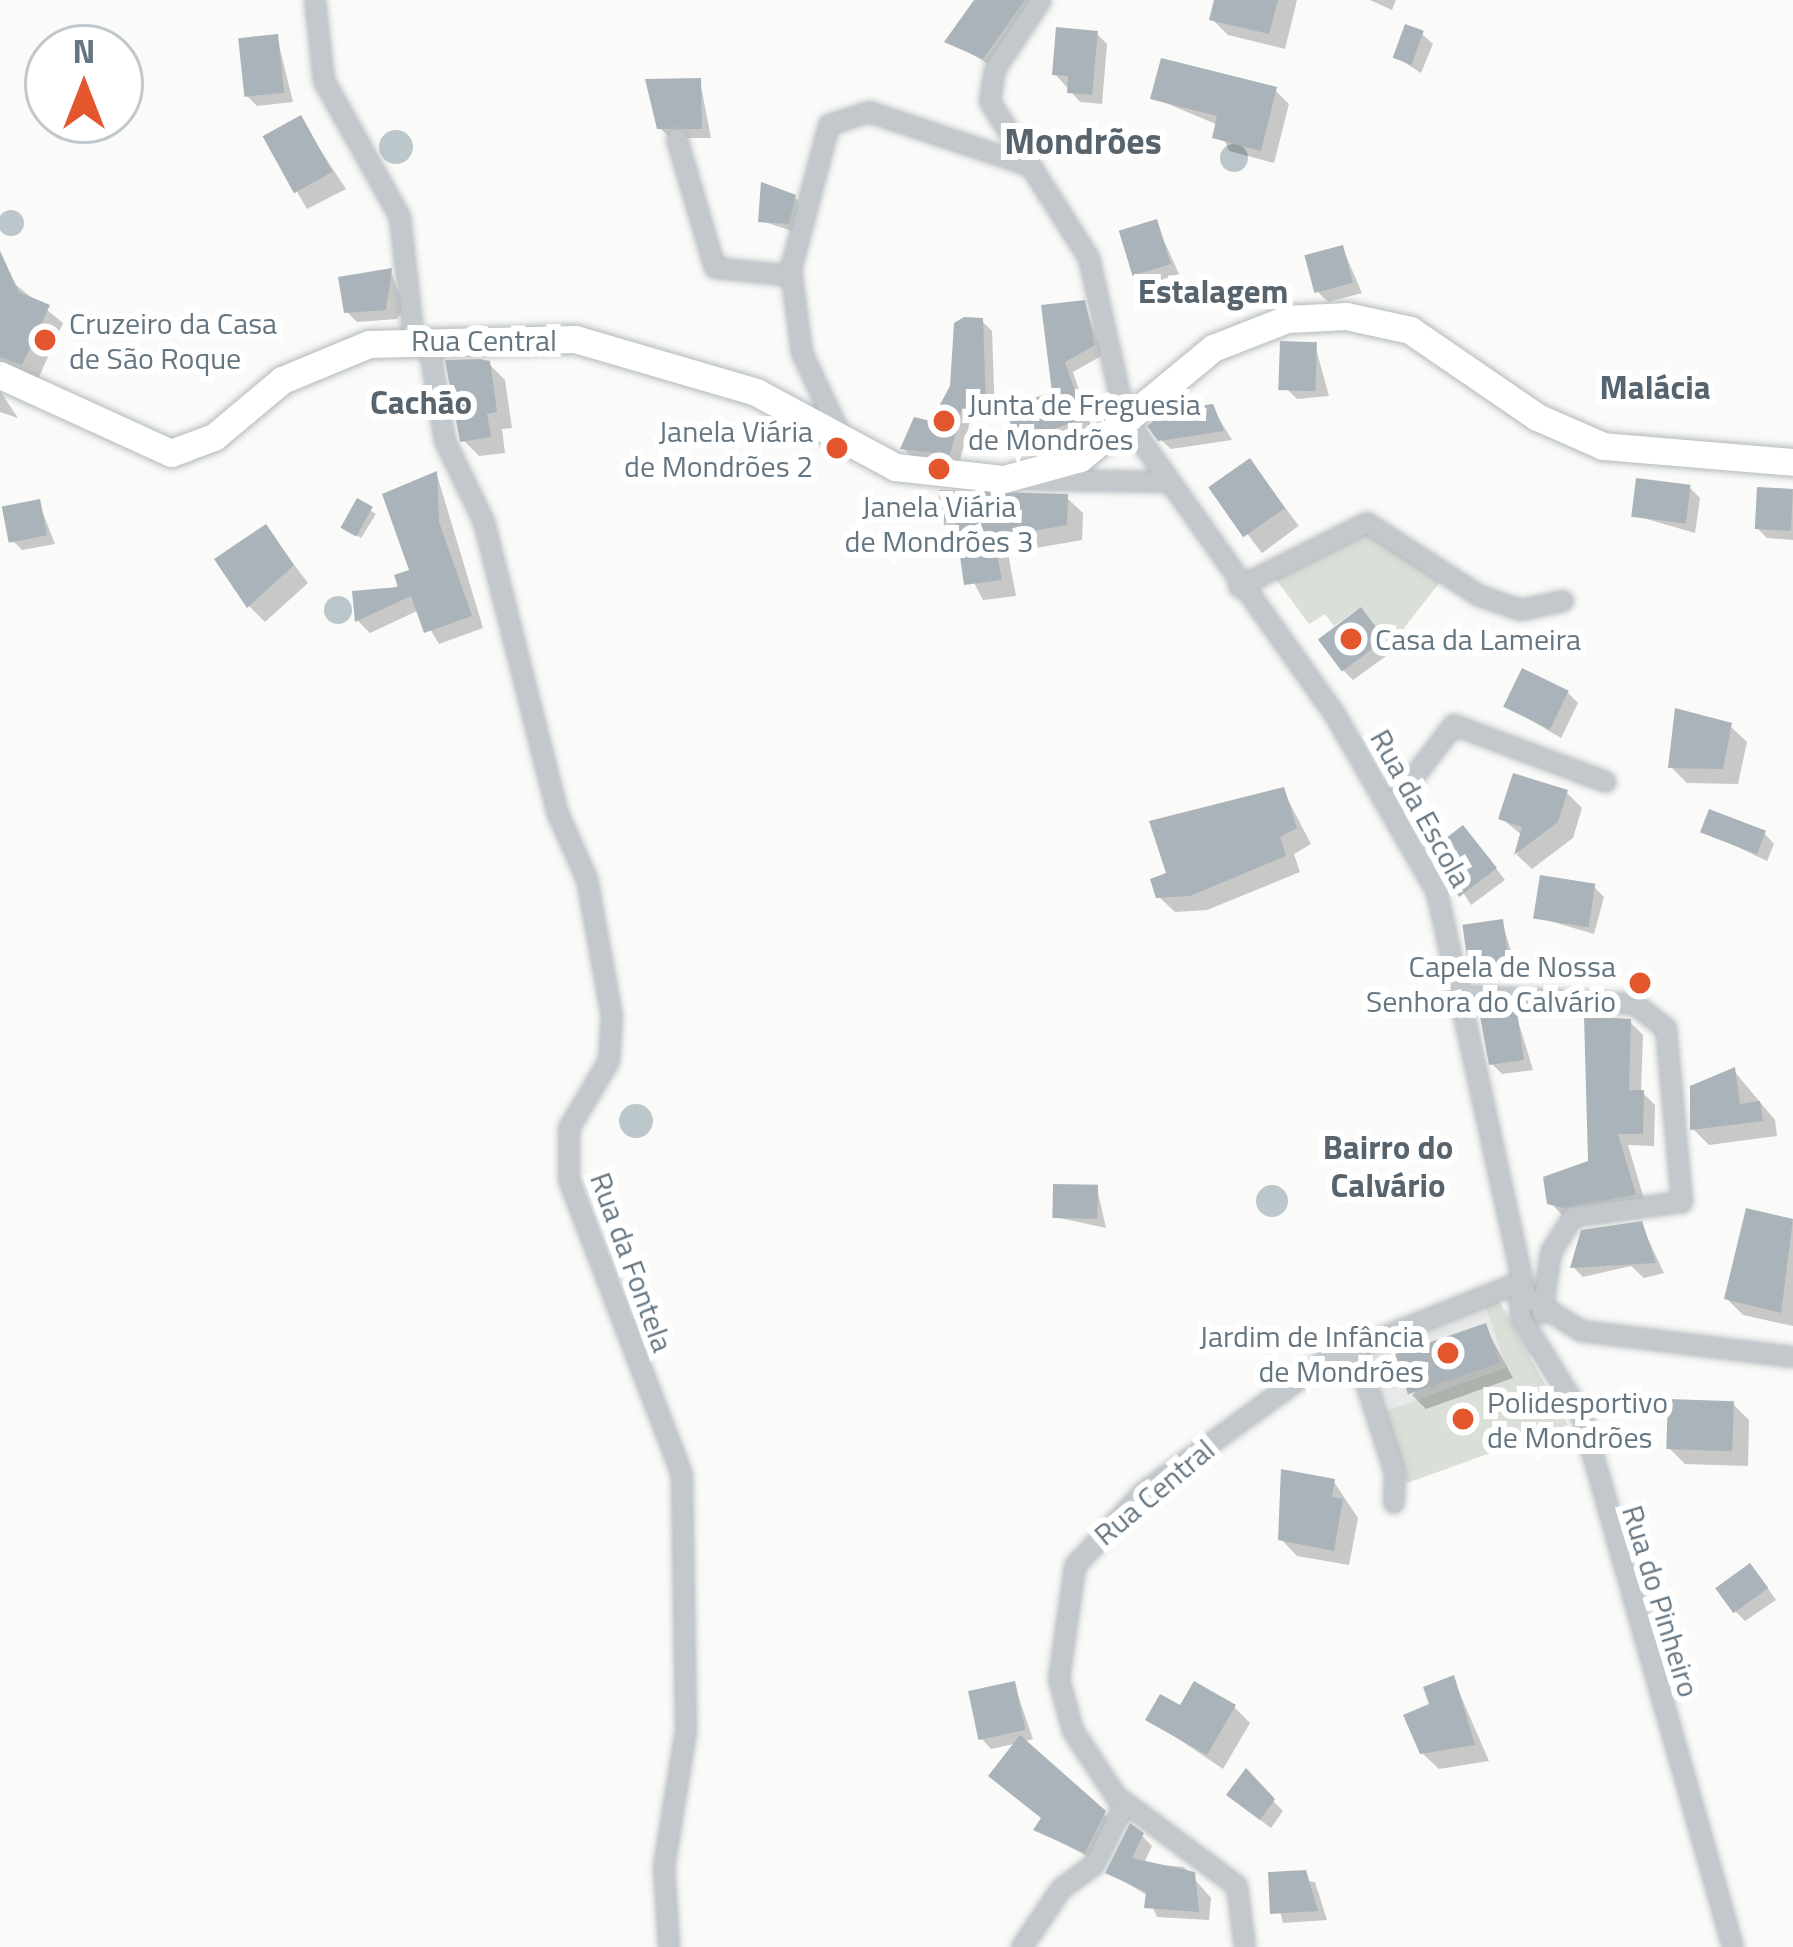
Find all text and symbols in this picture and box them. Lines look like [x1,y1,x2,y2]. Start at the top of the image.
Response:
north arrow [24,24,144,144]
text: N [73,26,95,76]
district label: Mondrões [1004,119,1162,163]
district label: Estalagem [1138,272,1288,312]
place label: Cruzeiro da Casa de São Roque [69,305,277,376]
street label: Rua Central [411,322,557,358]
marker: Cruzeiro da Casa de São Roque [32,327,58,353]
district label: Malácia [1599,368,1711,408]
district label: Cachão [370,383,472,423]
place label: Junta de Freguesia de Mondrões [968,386,1201,456]
marker: Junta de Freguesia de Mondrões [931,408,957,434]
place label: Janela Viária de Mondrões 2 [624,413,813,484]
marker: Janela Viária de Mondrões 2 [824,435,850,461]
marker: Janela Viária de Mondrões 3 [926,456,952,482]
place label: Janela Viária de Mondrões 3 [845,488,1033,558]
place label: Casa da Lameira [1375,621,1581,657]
marker: Casa da Lameira [1338,626,1364,652]
street label: Rua da Escola [1363,723,1479,893]
place label: Capela de Nossa Senhora do Calvário [1366,948,1616,1018]
marker: Capela de Nossa Senhora do Calvário [1627,970,1653,996]
district label: Bairro do Calvário [1323,1128,1453,1206]
street label: Rua da Fontela [583,1167,681,1357]
place label: Jardim de Infância de Mondrões [1199,1318,1424,1388]
marker: Jardim de Infância de Mondrões [1435,1340,1461,1366]
place label: Polidesportivo de Mondrões [1487,1384,1668,1454]
marker: Polidesportivo de Mondrões [1450,1406,1476,1432]
street label: Rua Central [1087,1431,1221,1553]
street label: Rua do Pinheiro [1615,1501,1707,1701]

